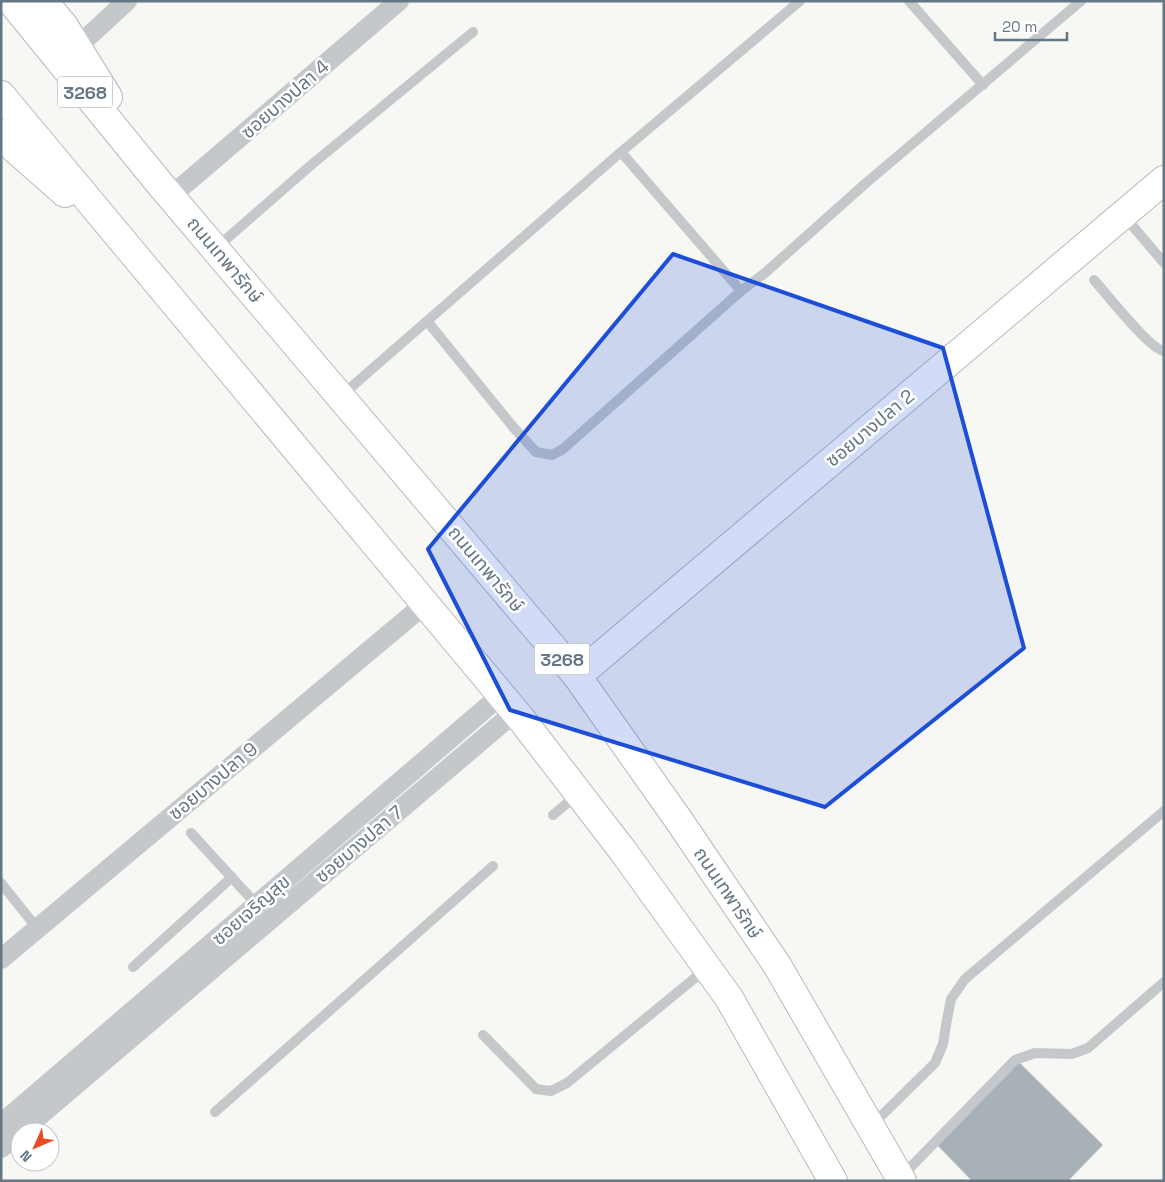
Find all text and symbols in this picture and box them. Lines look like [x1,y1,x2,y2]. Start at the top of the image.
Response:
scale bar [995,10,1068,42]
text: 20 m [1002,17,1037,36]
street label: ซอยบางปลา 4 [236,54,334,144]
road number: 3268 [58,76,112,108]
street label: ถนนเทพารักษ์ [181,211,269,309]
street label: ซอยบางปลา 2 [820,384,920,472]
street label: ถนนเทพารักษ์ [442,520,530,618]
road number: 3268 [534,644,590,674]
street label: ซอยบางปลา 9 [163,736,263,826]
street label: ซอยบางปลา 7 [310,800,409,888]
street label: ถนนเทพารักษ์ [688,842,768,944]
street label: ซอยเจริญสุข [207,869,295,951]
north arrow [10,1122,60,1172]
text: N [16,1147,35,1166]

